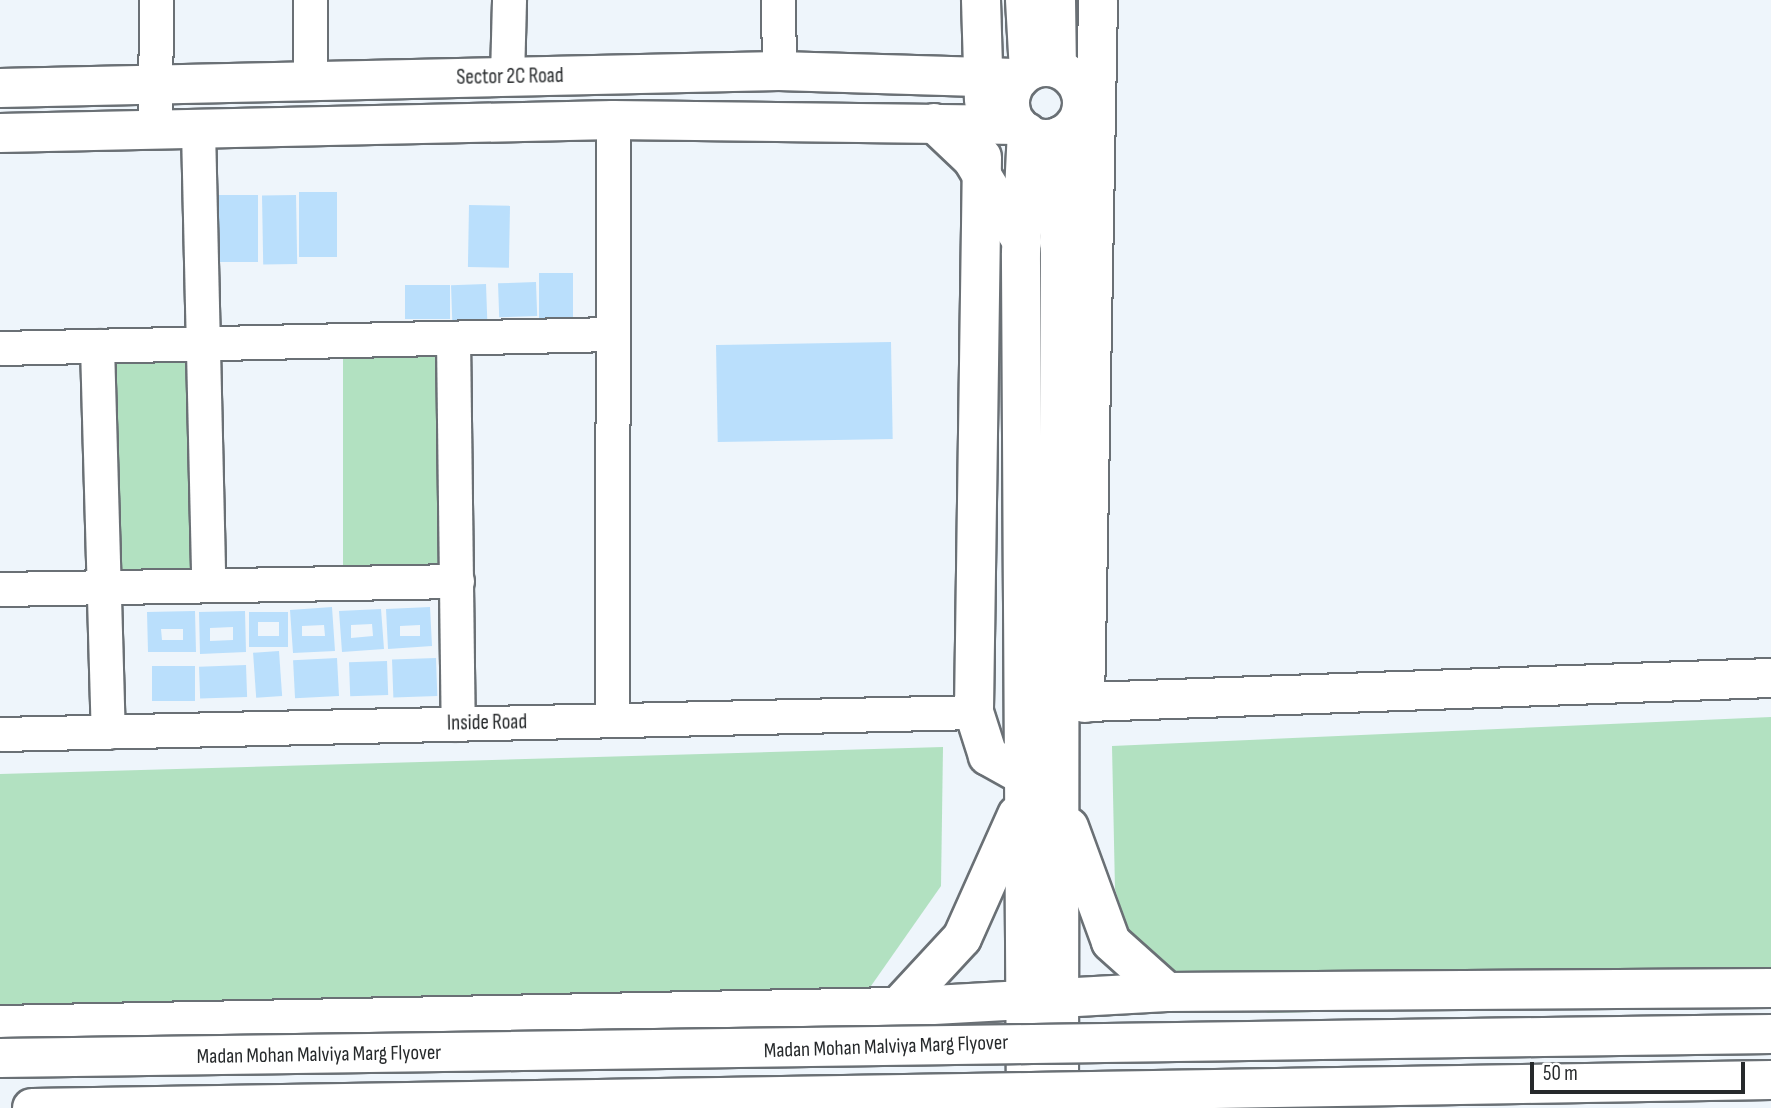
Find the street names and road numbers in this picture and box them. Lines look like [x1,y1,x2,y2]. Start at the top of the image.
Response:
street label: Sector 2C Road [456,63,564,91]
street label: Inside Road [447,710,527,736]
street label: Madan Mohan Malviya Marg Flyover [763,1030,1009,1064]
street label: Madan Mohan Malviya Marg Flyover [197,1040,441,1070]

